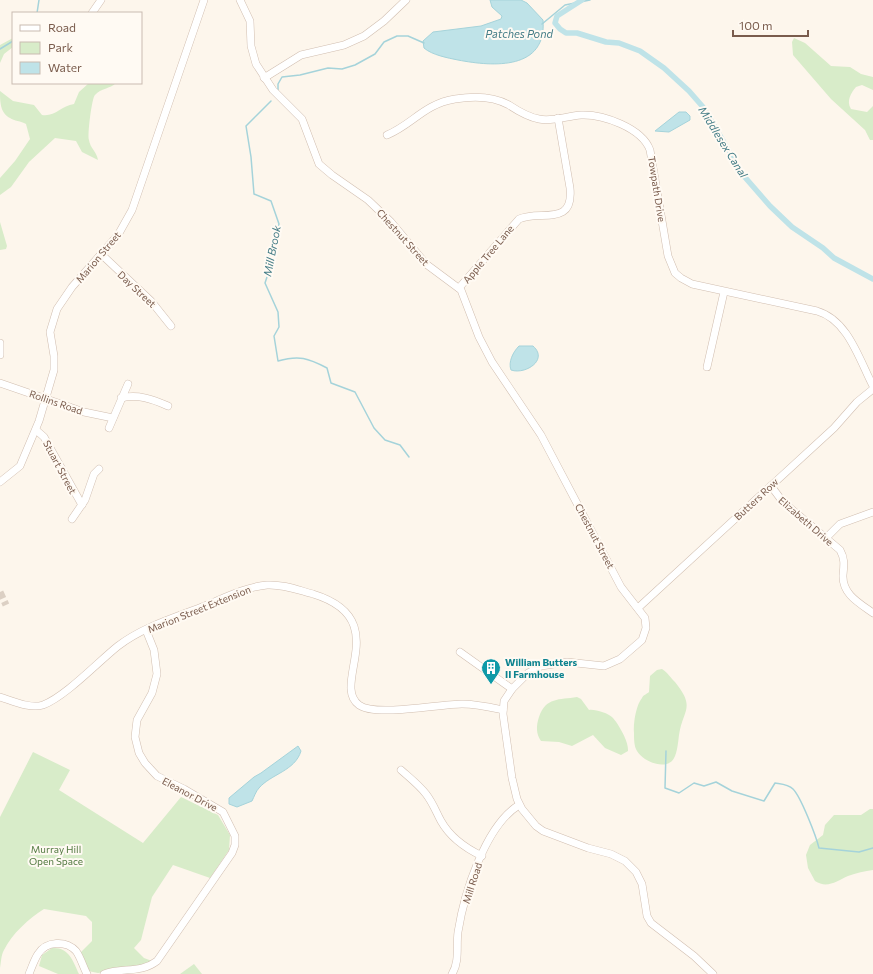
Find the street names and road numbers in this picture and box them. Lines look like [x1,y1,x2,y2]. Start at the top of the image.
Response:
street label: Towpath Drive [646,155,668,223]
street label: Chestnut Street [374,206,432,268]
street label: Apple Tree Lane [460,222,516,286]
street label: Marion Street [73,229,123,285]
street label: Day Street [115,268,159,310]
street label: Rollins Road [28,387,84,417]
street label: Stuart Street [41,438,79,496]
street label: Butters Row [731,476,781,522]
street label: Elizabeth Drive [776,494,836,548]
street label: Chestnut Street [573,501,617,571]
street label: Marion Street Extension [146,583,252,635]
street label: Eleanor Drive [160,774,220,814]
street label: Mill Road [460,861,484,905]

